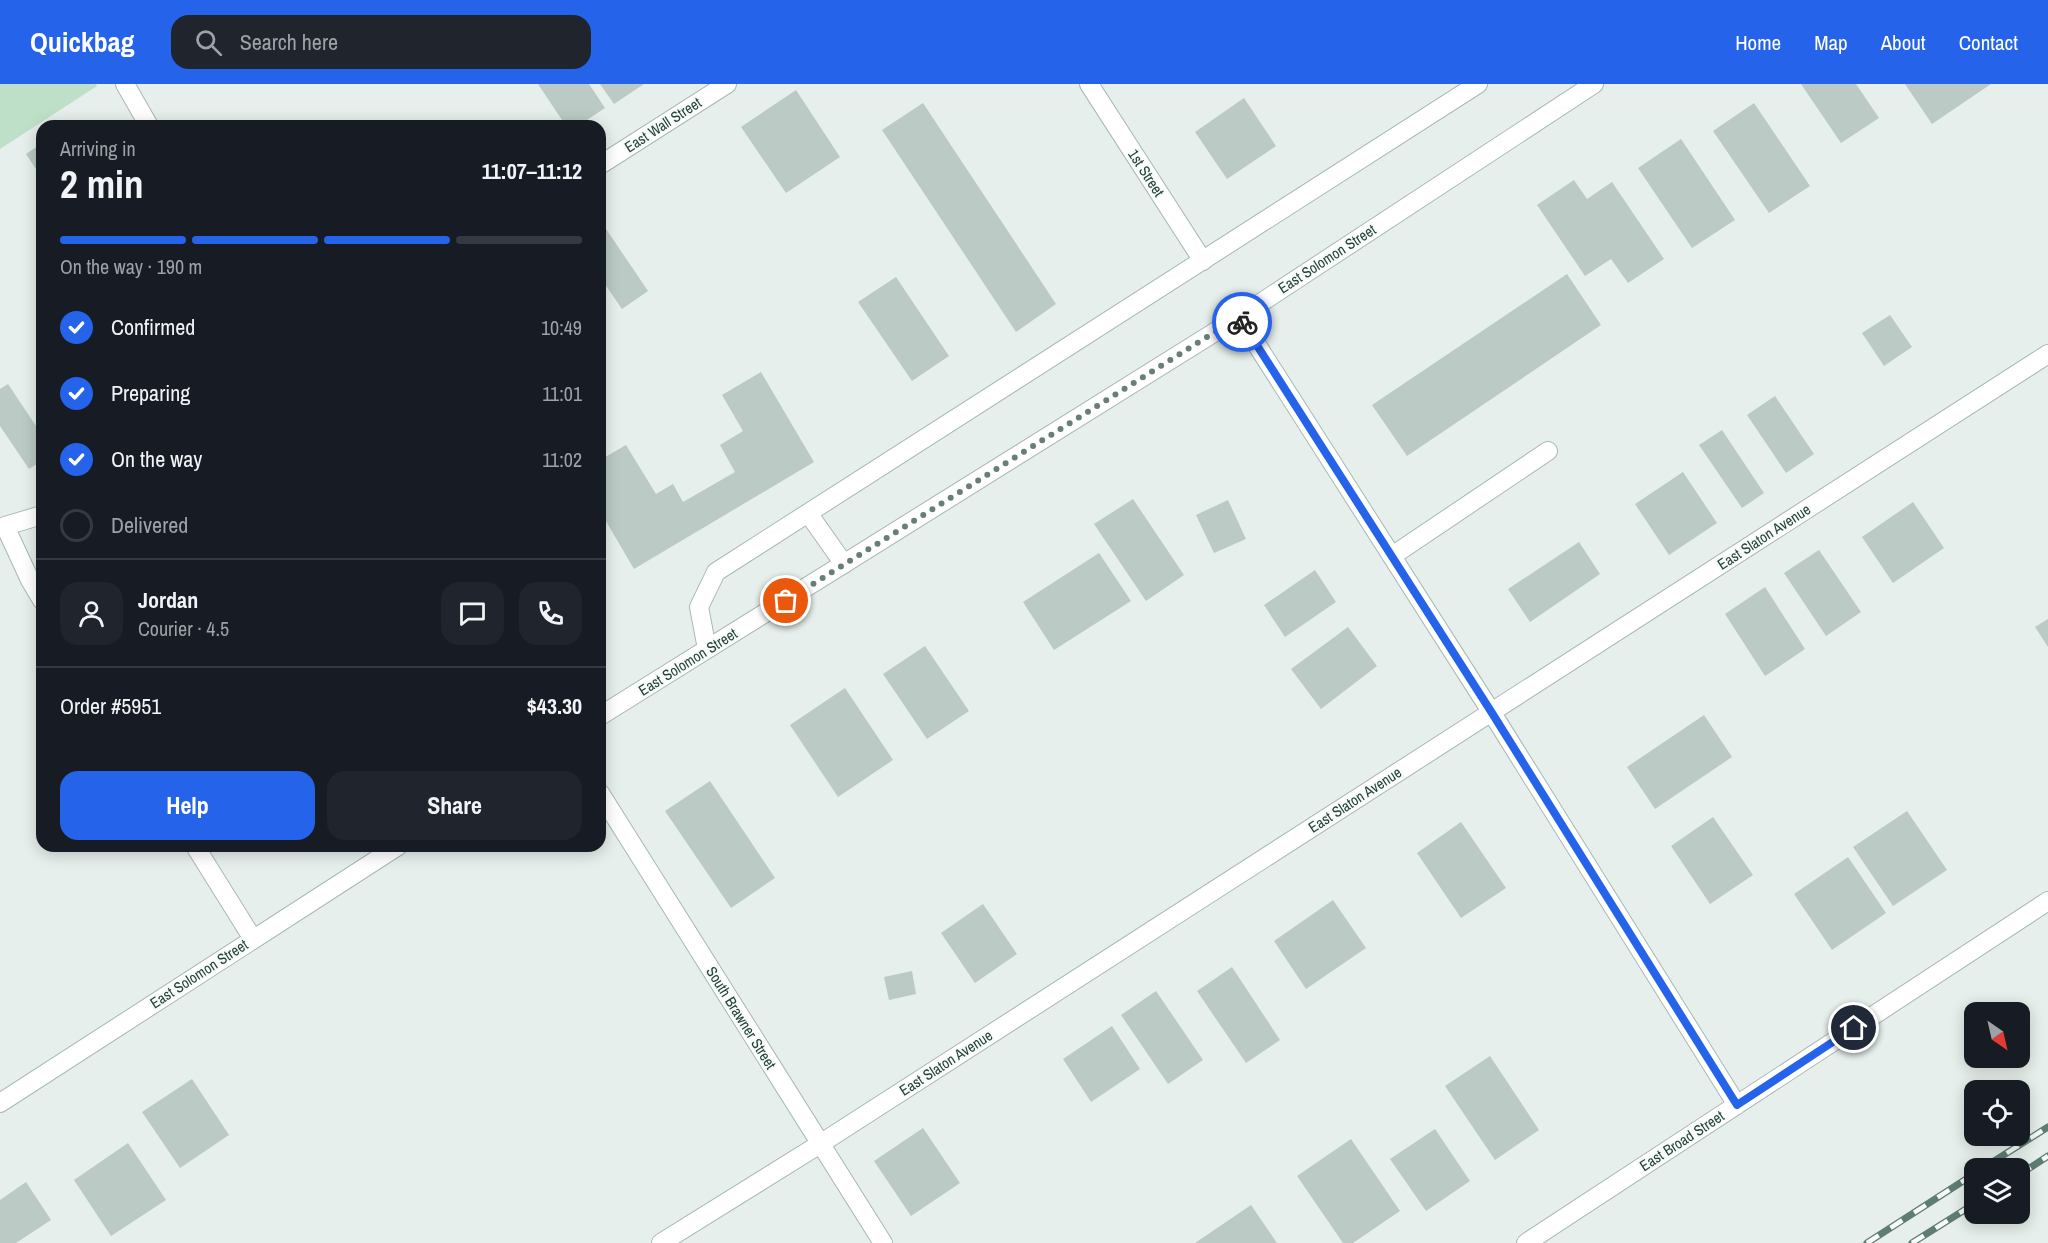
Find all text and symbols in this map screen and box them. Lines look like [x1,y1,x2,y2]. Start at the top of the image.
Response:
search box [171,15,591,69]
text: Quickbag [30,23,135,61]
icon: search [192,26,225,59]
text: Search here [240,27,338,57]
text: Home [1735,28,1781,57]
text: Map [1814,28,1848,57]
text: About [1881,28,1926,57]
text: Contact [1959,28,2018,57]
street label: East Wall Street [620,92,706,157]
text: Arriving in [60,135,136,162]
street label: 1st Street [1123,145,1170,201]
text: 11:07–11:12 [482,156,582,186]
text: 2 min [60,158,144,210]
street label: East Solomon Street [1274,219,1380,298]
text: On the way · 190 m [60,253,202,280]
courier [1212,292,1272,352]
icon: bike [1226,306,1259,339]
icon: check [60,311,93,344]
text: Confirmed [111,312,195,342]
text: 10:49 [541,314,582,341]
icon: check [60,377,93,410]
text: Preparing [111,378,190,408]
text: 11:01 [542,380,582,407]
icon: check [60,443,93,476]
text: On the way [111,444,202,474]
text: 11:02 [542,446,582,473]
street label: East Slaton Avenue [1713,499,1815,575]
text: Delivered [111,510,188,540]
pin [760,575,811,626]
button: person [60,582,123,645]
button: chat [441,582,504,645]
button: phone [519,582,582,645]
icon: bag [769,584,802,617]
text: Jordan [138,585,198,615]
text: Courier · 4.5 [138,615,229,642]
street label: East Solomon Street [634,622,742,700]
text: Order #5951 [60,691,161,721]
text: $43.30 [527,691,582,721]
street label: East Slaton Avenue [1304,762,1406,838]
button: Help [60,771,315,840]
button: Share [327,771,582,840]
street label: East Solomon Street [146,934,252,1013]
street label: South Brawner Street [701,962,782,1074]
pin [1828,1002,1879,1053]
north arrow [1964,1002,2030,1068]
map controls [1964,1002,2030,1224]
icon: home [1837,1011,1870,1044]
street label: East Slaton Avenue [895,1025,997,1101]
button: locate [1964,1080,2030,1146]
street label: East Broad Street [1635,1105,1729,1176]
button: layers [1964,1158,2030,1224]

